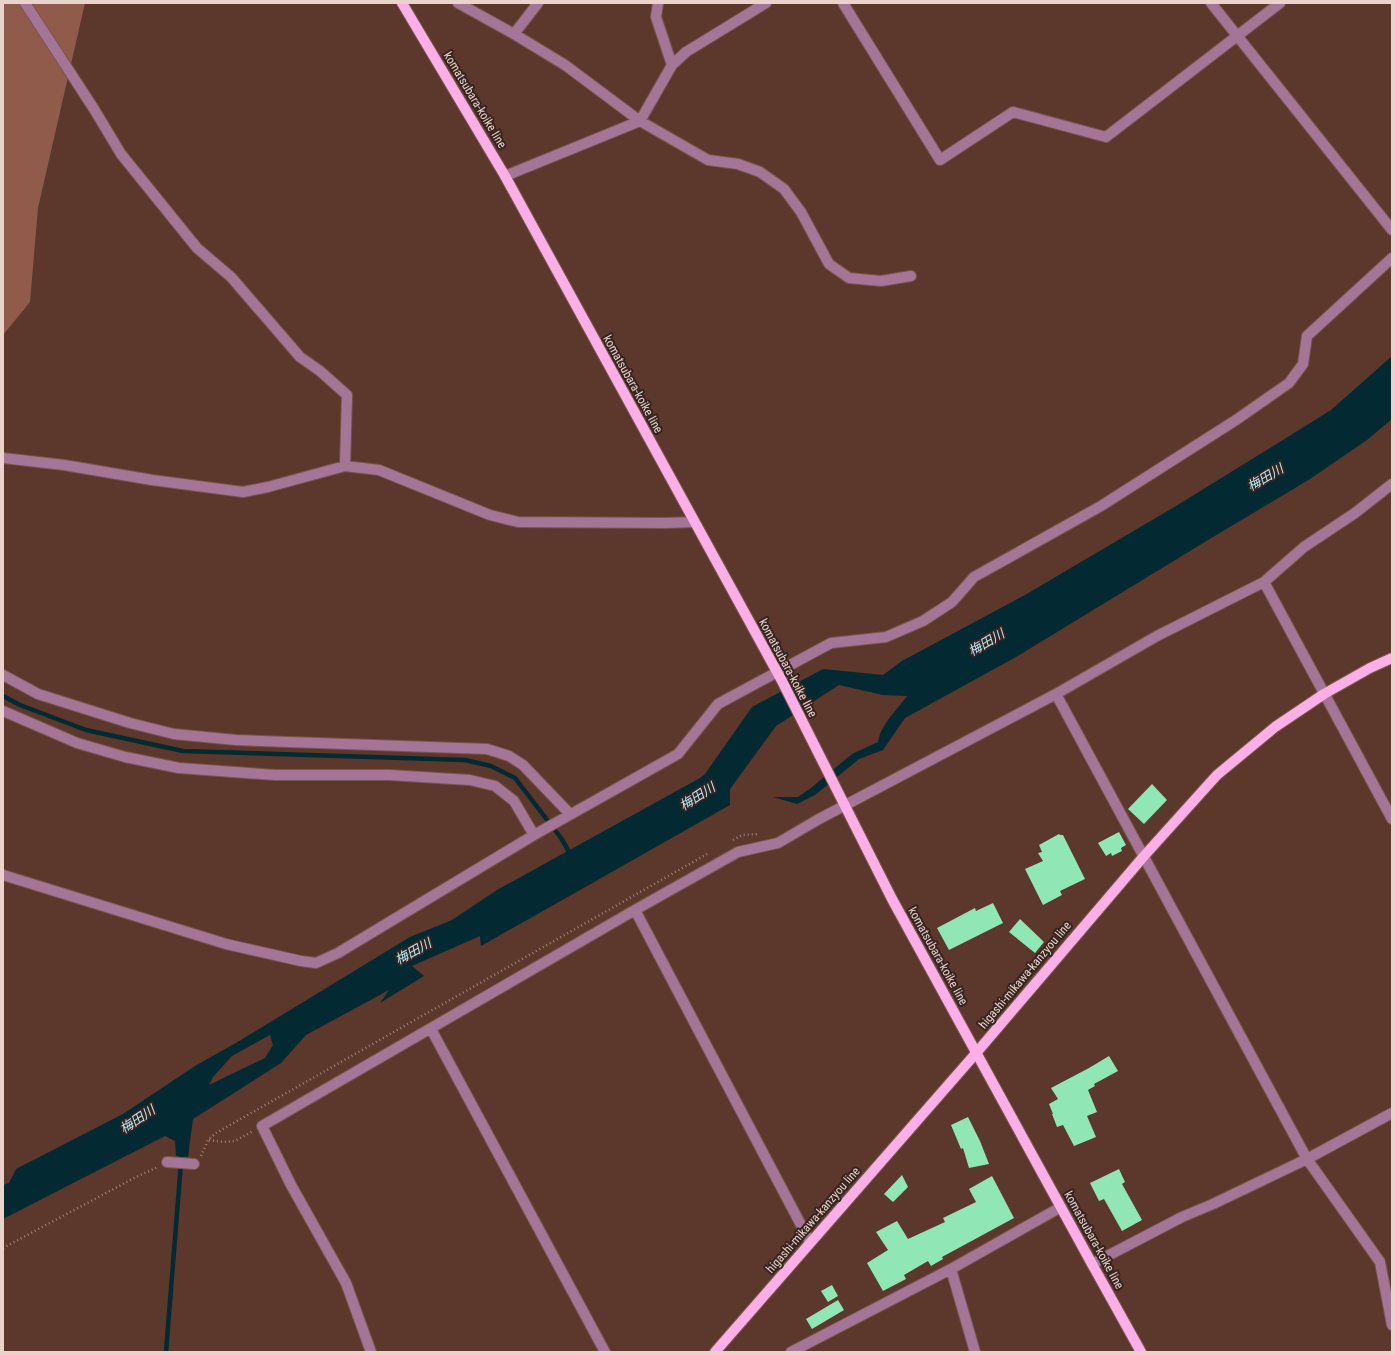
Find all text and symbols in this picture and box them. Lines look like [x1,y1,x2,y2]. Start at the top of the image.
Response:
street label: komatsubara-koike line [441,49,509,151]
street label: komatsubara-koike line [600,333,666,436]
water label: 梅田川 [1245,460,1288,494]
street label: komatsubara-koike line [756,616,820,720]
water label: 梅田川 [966,625,1009,659]
water label: 梅田川 [677,778,719,813]
street label: komatsubara-koike line [905,905,971,1008]
street label: higashi-mikawa-kanzyou line [976,918,1074,1031]
water label: 梅田川 [393,934,436,967]
water label: 梅田川 [117,1101,159,1137]
street label: higashi-mikawa-kanzyou line [763,1164,863,1276]
street label: komatsubara-koike line [1061,1189,1127,1292]

